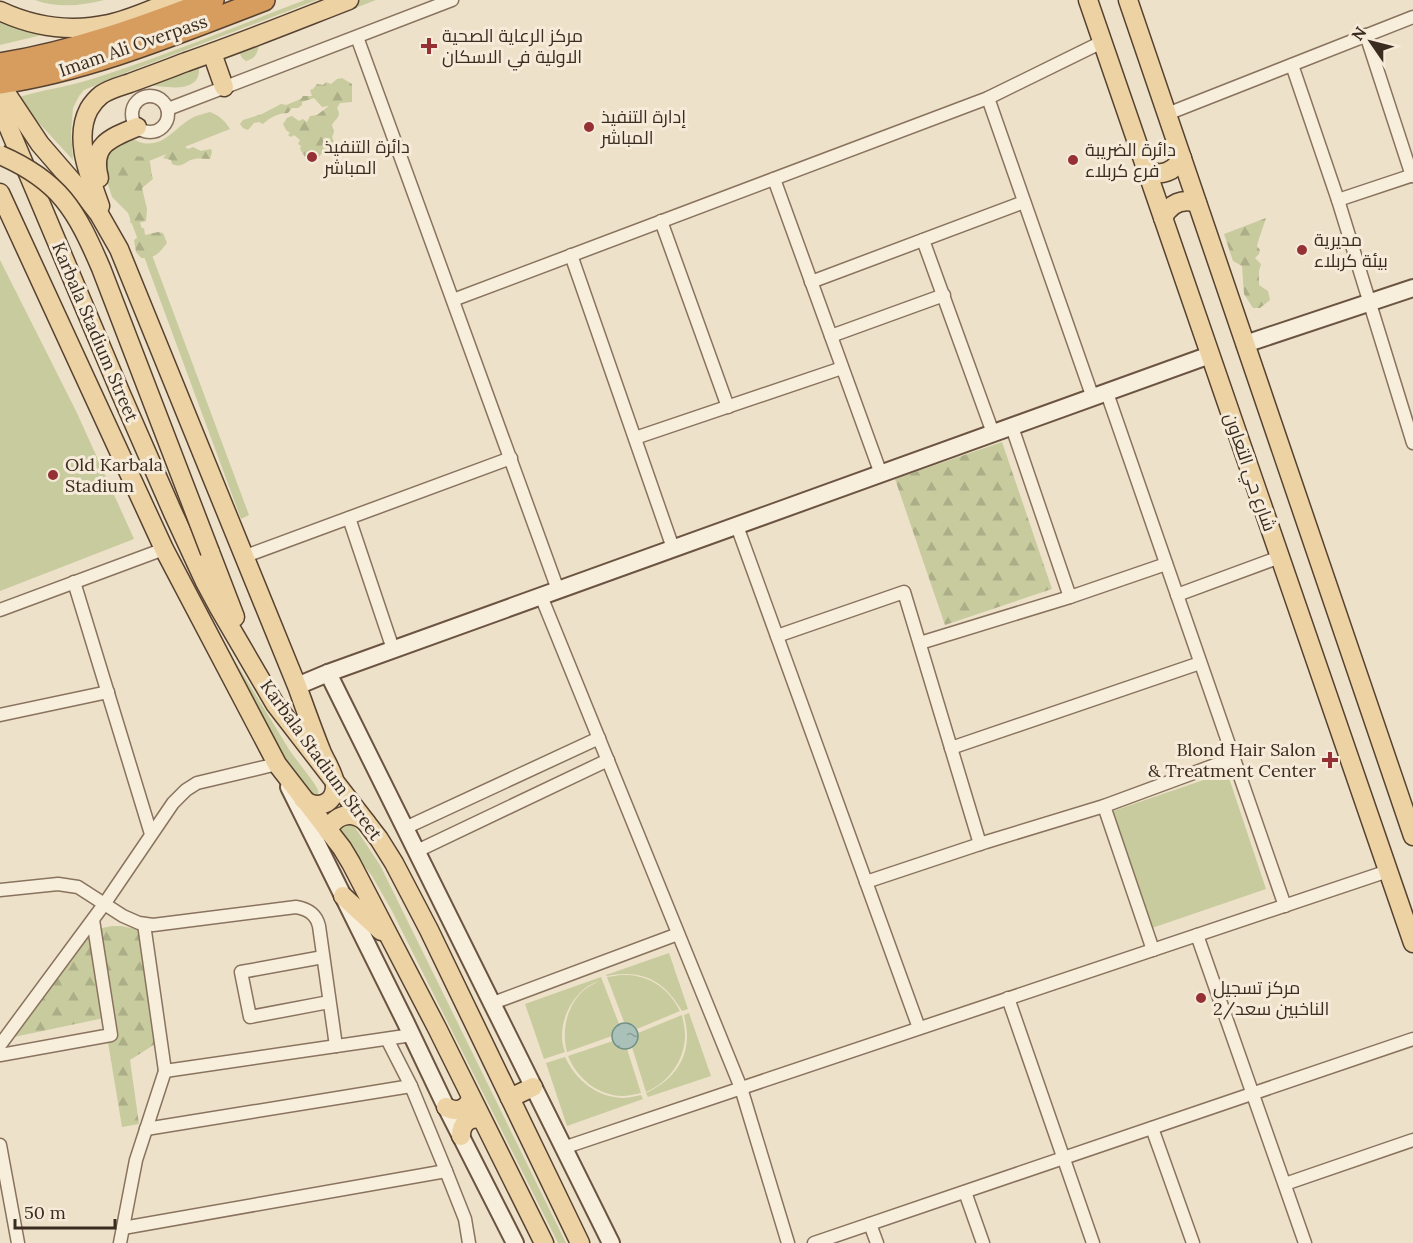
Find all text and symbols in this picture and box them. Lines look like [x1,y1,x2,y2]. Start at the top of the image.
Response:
street label: Imam Ali Overpass [56,9,210,82]
north arrow [1341,12,1401,72]
text: N [1347,23,1370,44]
place label: مركز الرعاية الصحية الاولية في الاسكان [442,24,583,71]
marker: مركز الرعاية الصحية الاولية في الاسكان [420,37,438,55]
place label: إدارة التنفيذ المباشر [600,105,686,149]
marker: إدارة التنفيذ المباشر [582,120,596,134]
place label: دائرة التنفيذ المباشر [323,135,410,179]
place label: دائرة الضريبة فرع كربلاء [1085,138,1176,183]
marker: دائرة التنفيذ المباشر [305,150,319,164]
marker: دائرة الضريبة فرع كربلاء [1066,153,1080,167]
place label: مديرية بيئة كربلاء [1314,228,1388,272]
street label: Karbala Stadium Street [47,239,144,425]
marker: مديرية بيئة كربلاء [1295,243,1309,257]
street label: شارع حي التعاون [1217,410,1282,535]
place label: Old Karbala Stadium [65,453,163,497]
marker: Old Karbala Stadium [46,468,60,482]
street label: Karbala Stadium Street [255,675,387,844]
place label: Blond Hair Salon & Treatment Center [1148,738,1316,782]
marker: Blond Hair Salon & Treatment Center [1321,751,1339,769]
place label: مركز تسجيل الناخبين سعد/2 [1213,976,1329,1020]
marker: مركز تسجيل الناخبين سعد/2 [1194,991,1208,1005]
scale bar [15,1192,116,1230]
text: 50 m [24,1201,66,1224]

